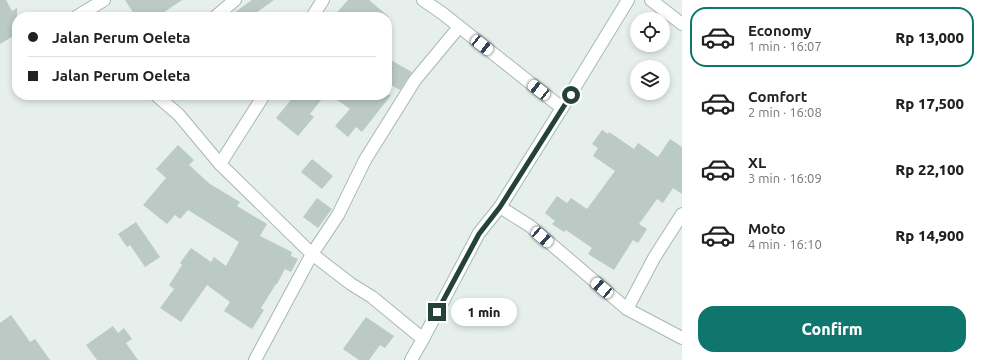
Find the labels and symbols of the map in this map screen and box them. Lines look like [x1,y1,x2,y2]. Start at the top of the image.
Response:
car [469,33,495,57]
car [526,78,552,102]
route start [562,86,580,104]
car [529,225,555,249]
car [589,276,615,300]
callout: 1 min [451,298,517,326]
route end [428,303,446,321]

